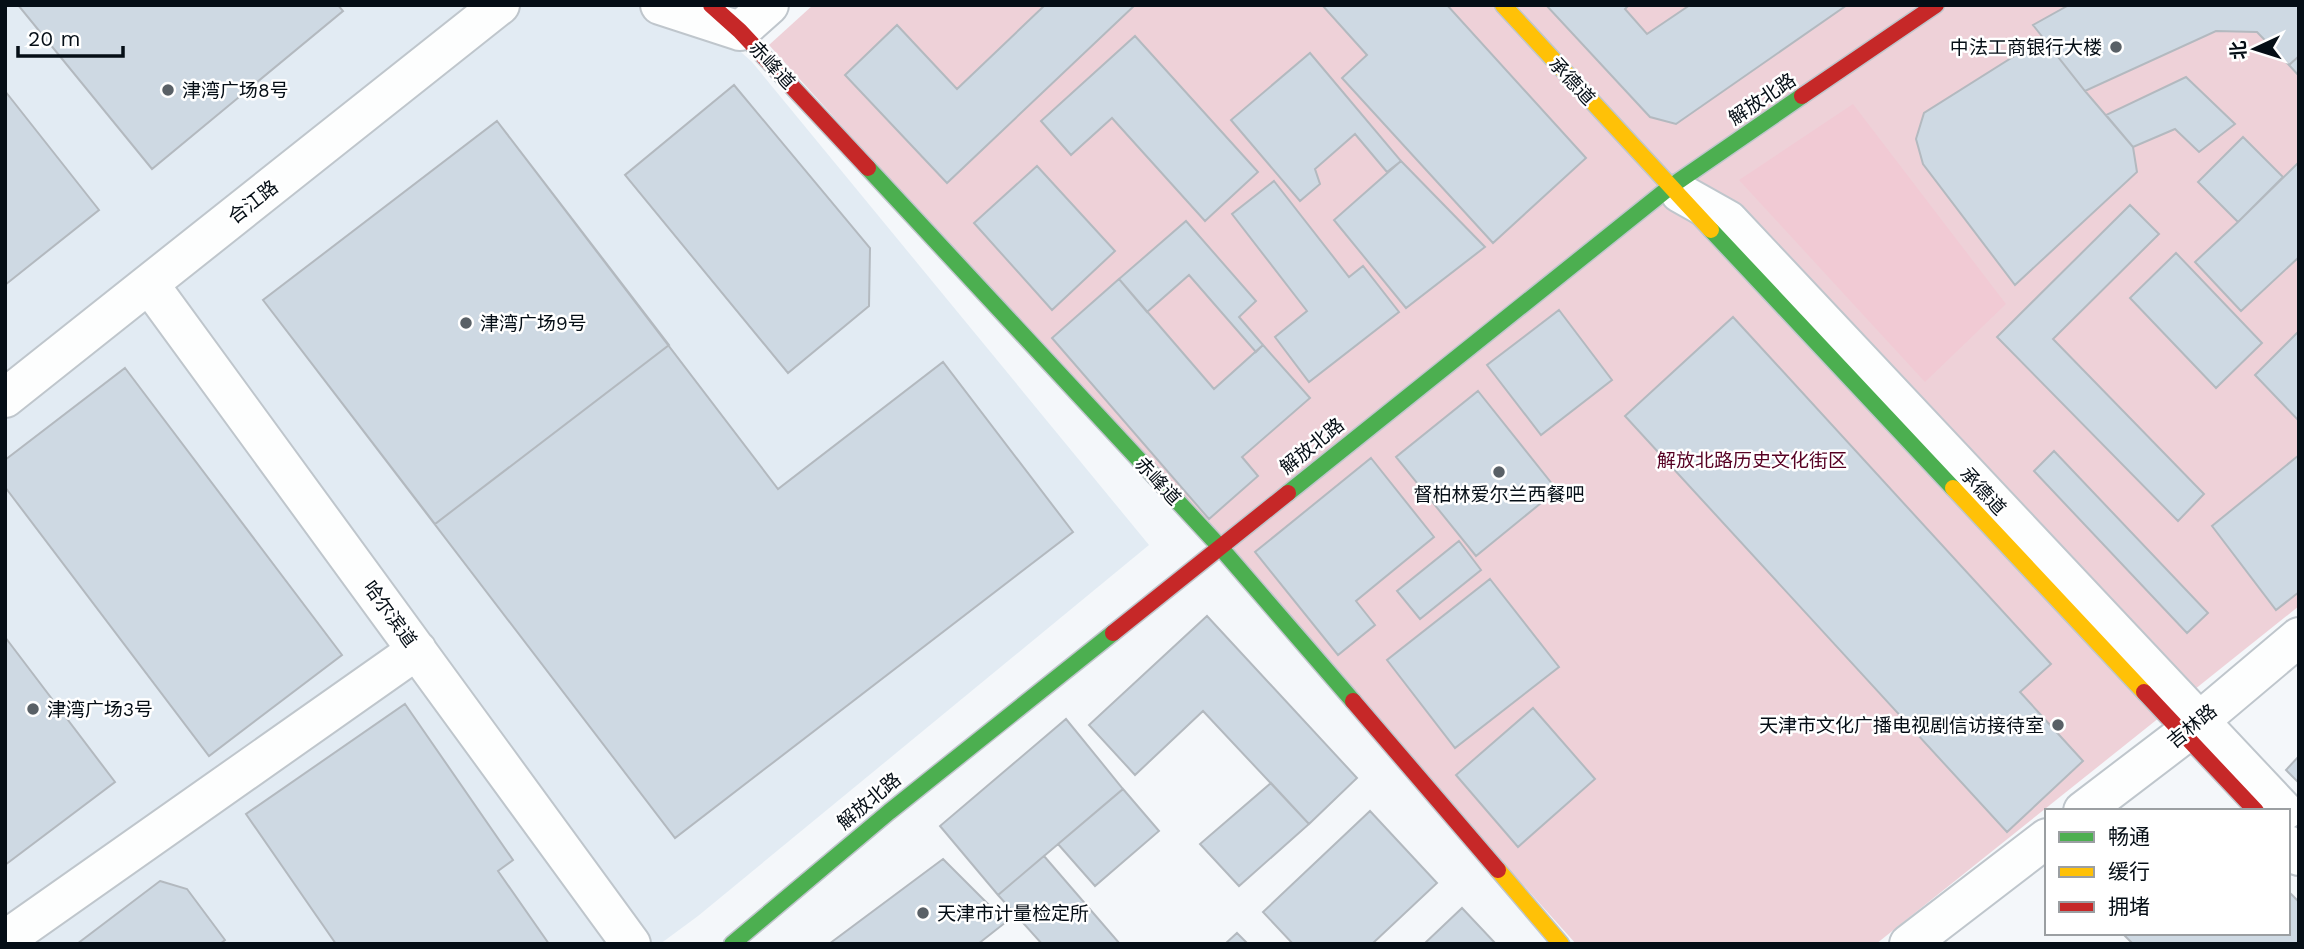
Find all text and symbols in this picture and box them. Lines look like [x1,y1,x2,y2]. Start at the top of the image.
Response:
scale bar [18,14,122,58]
north arrow [2220,14,2290,84]
text: 20 m [28,26,80,51]
street label: 赤峰道 [744,36,800,94]
place label: 中法工商银行大楼 [1950,36,2102,59]
marker: 中法工商银行大楼 [2108,39,2124,55]
text: 北 [2226,40,2251,60]
street label: 承德道 [1544,52,1600,110]
street label: 解放北路 [1724,68,1800,130]
place label: 津湾广场8号 [182,79,289,102]
marker: 津湾广场8号 [160,82,176,98]
street label: 合江路 [223,175,283,229]
place label: 津湾广场9号 [480,312,587,335]
marker: 津湾广场9号 [458,315,474,331]
street label: 解放北路 [1275,413,1349,479]
park label: 解放北路历史文化街区 [1657,449,1847,472]
street label: 赤峰道 [1130,452,1186,510]
street label: 承德道 [1955,462,2011,520]
marker: 督柏林爱尔兰西餐吧 [1491,464,1507,480]
place label: 督柏林爱尔兰西餐吧 [1413,483,1585,506]
street label: 哈尔滨道 [358,576,422,652]
place label: 津湾广场3号 [47,698,153,721]
street label: 吉林路 [2163,699,2221,753]
marker: 津湾广场3号 [25,701,41,717]
place label: 天津市文化广播电视剧信访接待室 [1759,714,2044,737]
marker: 天津市文化广播电视剧信访接待室 [2050,717,2066,733]
street label: 解放北路 [832,768,906,834]
legend [2045,809,2290,935]
text: 畅通 [2108,824,2150,849]
text: 缓行 [2108,859,2150,884]
text: 拥堵 [2108,894,2150,919]
place label: 天津市计量检定所 [937,902,1089,925]
marker: 天津市计量检定所 [915,905,931,921]

